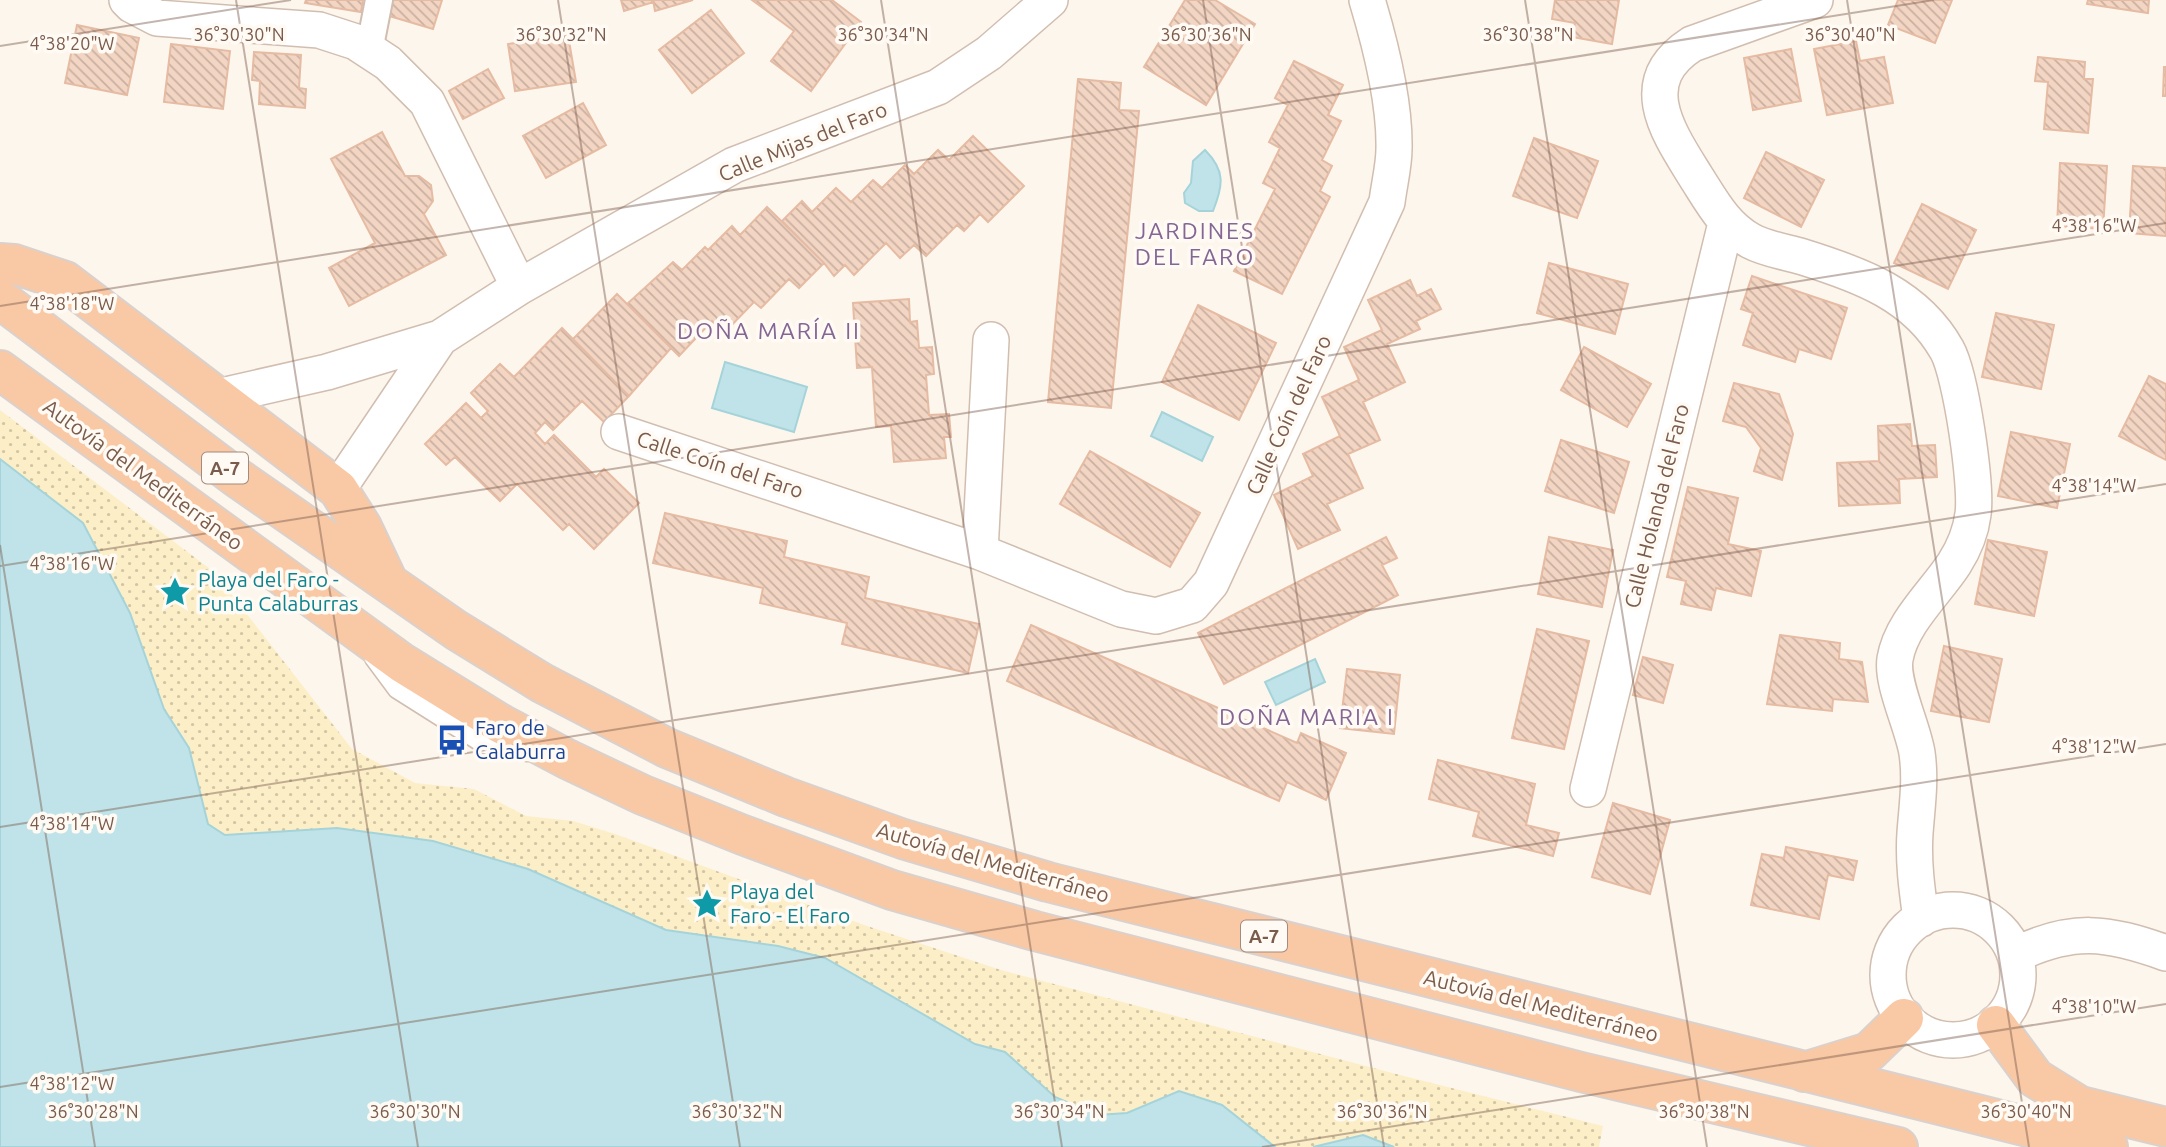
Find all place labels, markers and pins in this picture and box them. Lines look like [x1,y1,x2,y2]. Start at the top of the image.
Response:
place label: Playa del Faro - Punta Calaburras [198,567,358,615]
place icon: Playa del Faro - Punta Calaburras [158,575,192,609]
place label: Faro de Calaburra [475,715,566,763]
bus stop icon: Faro de Calaburra [435,723,469,757]
place label: Playa del Faro - El Faro [730,879,850,927]
place icon: Playa del Faro - El Faro [690,887,724,921]

